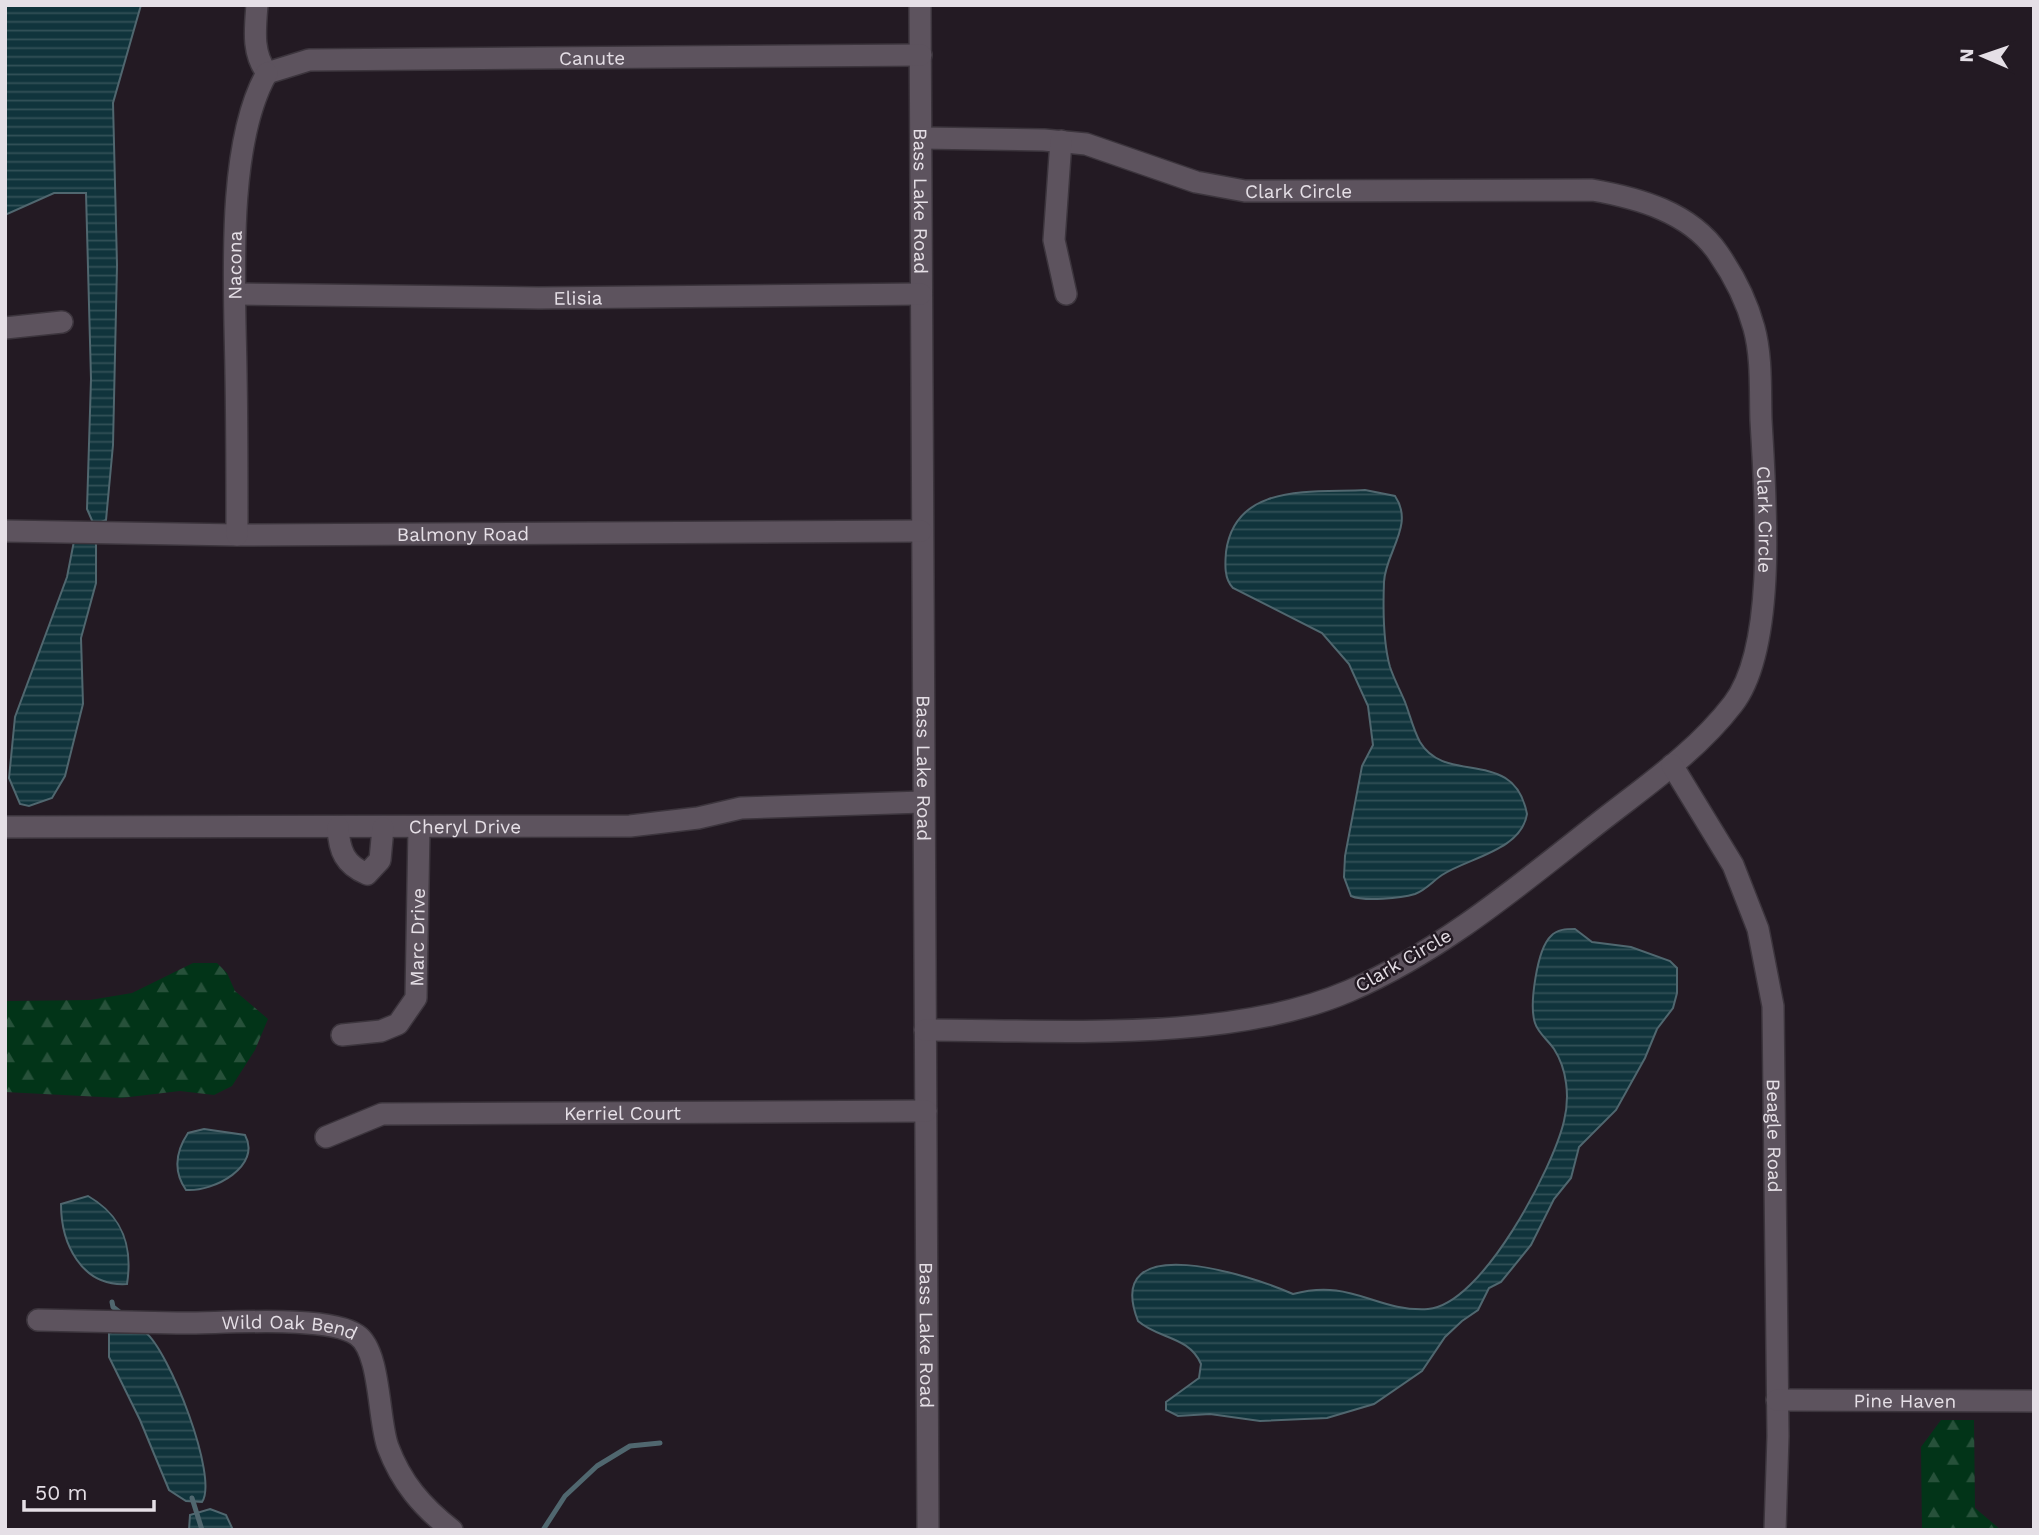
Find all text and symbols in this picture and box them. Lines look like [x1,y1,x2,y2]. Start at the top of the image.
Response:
north arrow [1948,21,2018,91]
street label: Canute [559,46,625,70]
text: N [1955,48,1978,63]
street label: Bass Lake Road [909,128,932,274]
street label: Clark Circle [1245,180,1352,203]
street label: Nacona [223,230,247,300]
street label: Elisia [553,286,603,310]
street label: Clark Circle [1752,465,1777,574]
street label: Balmony Road [397,522,529,546]
street label: Bass Lake Road [912,695,935,841]
street label: Cheryl Drive [409,815,521,838]
street label: Marc Drive [405,888,430,987]
street label: Clark Circle [1351,924,1455,997]
street label: Beagle Road [1762,1079,1786,1193]
street label: Kerriel Court [564,1101,681,1125]
street label: Bass Lake Road [915,1262,938,1408]
street label: Wild Oak Bend [221,1310,361,1345]
street label: Pine Haven [1854,1389,1956,1413]
scale bar [24,1468,154,1512]
text: 50 m [35,1480,87,1505]

